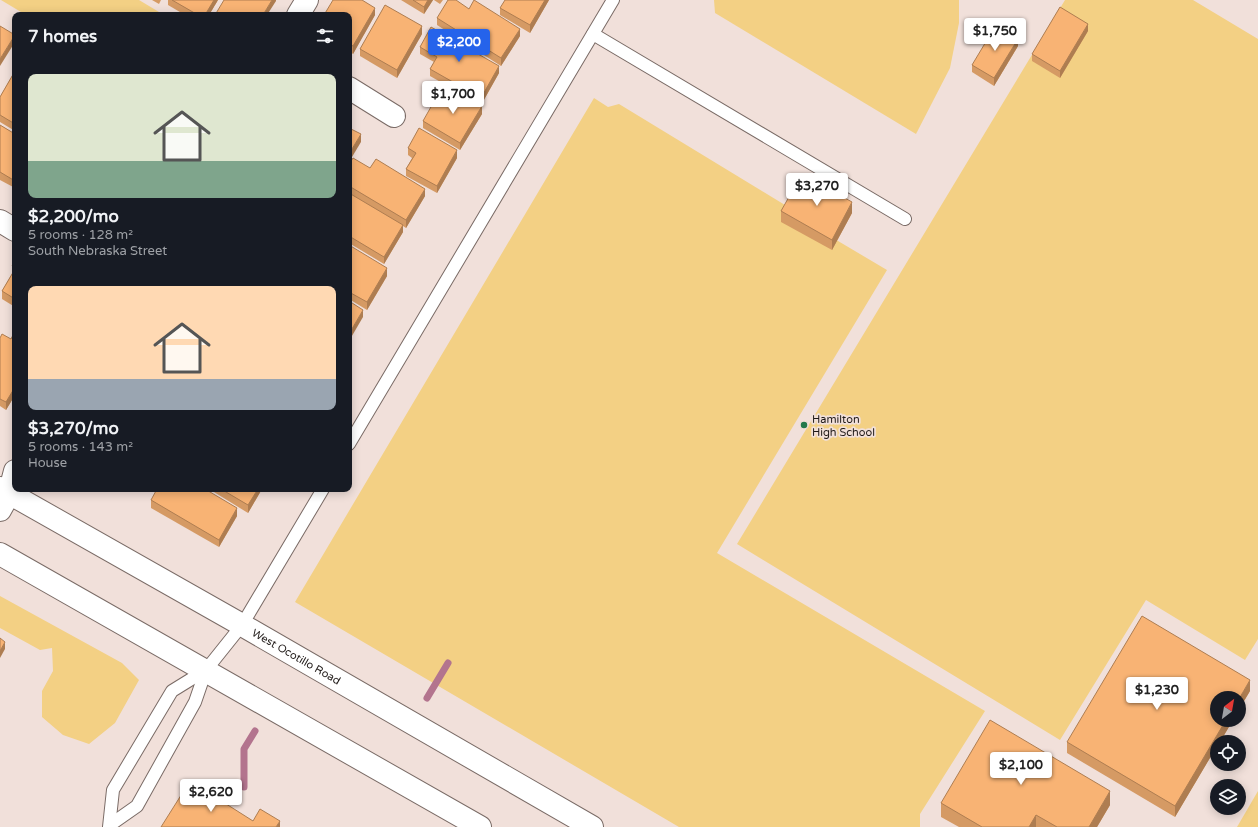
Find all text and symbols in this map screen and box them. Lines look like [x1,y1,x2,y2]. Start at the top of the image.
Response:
pin: $1,750 [962,18,1028,52]
text: $1,750 [973,23,1017,39]
icon: filters [314,25,336,47]
text: 7 homes [28,26,97,47]
pin: $2,200 [426,29,492,63]
text: $2,200 [437,34,481,50]
pin: $1,700 [420,81,486,115]
text: $1,700 [431,86,475,102]
icon: home [146,100,218,172]
pin: $3,270 [784,173,850,207]
text: $3,270 [795,178,839,194]
text: $2,200/mo [28,206,119,227]
text: 5 rooms · 128 m² [28,227,133,243]
text: South Nebraska Street [28,243,167,259]
icon: home [146,312,218,384]
place label: Hamilton High School [812,413,875,439]
text: $3,270/mo [28,418,119,439]
marker: Hamilton High School [799,420,809,430]
text: 5 rooms · 143 m² [28,439,133,455]
text: House [28,455,67,471]
street label: West Ocotillo Road [250,626,343,688]
pin: $1,230 [1124,677,1190,711]
text: $1,230 [1135,682,1179,698]
north arrow [1210,691,1246,727]
map controls [1210,691,1246,815]
button: locate [1210,735,1246,771]
pin: $2,100 [988,752,1054,786]
text: $2,100 [999,757,1043,773]
pin: $2,620 [178,779,244,813]
button: layers [1210,779,1246,815]
text: $2,620 [189,784,233,800]

